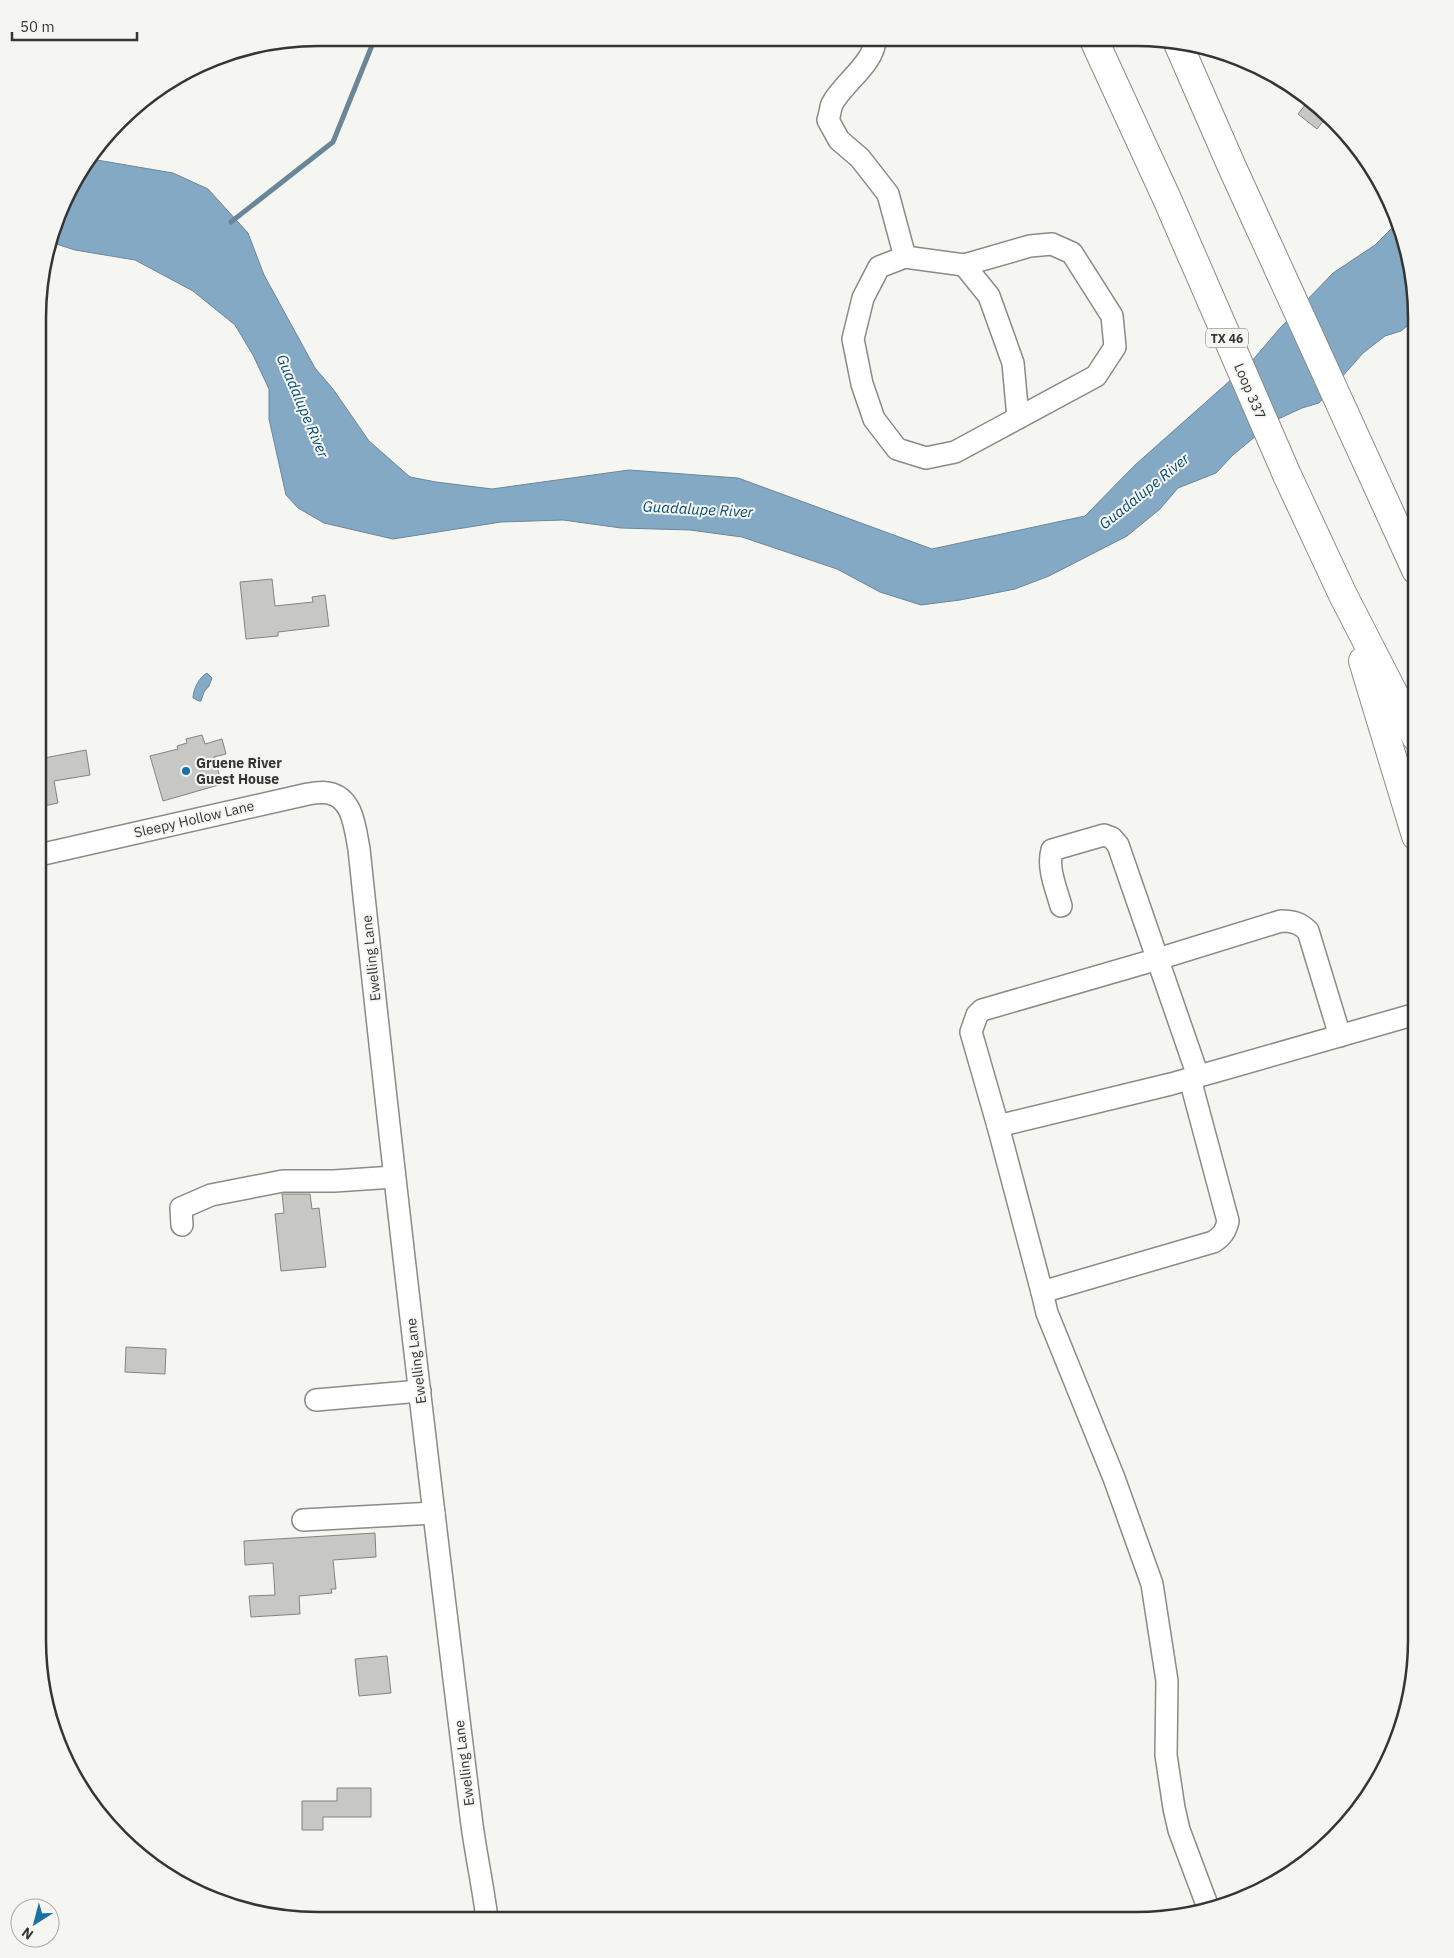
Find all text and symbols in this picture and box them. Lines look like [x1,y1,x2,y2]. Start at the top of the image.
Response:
scale bar [12,10,138,42]
text: 50 m [20,17,55,36]
road number: TX 46 [1206,328,1248,348]
water label: Guadalupe River [273,351,334,461]
street label: Loop 337 [1230,360,1270,422]
water label: Guadalupe River [1095,449,1193,533]
water label: Guadalupe River [642,497,754,521]
place label: Gruene River Guest House [196,754,282,788]
marker: Gruene River Guest House [180,765,192,777]
street label: Sleepy Hollow Lane [132,796,256,842]
street label: Ewelling Lane [358,914,384,1002]
street label: Ewelling Lane [402,1317,430,1405]
street label: Ewelling Lane [450,1719,478,1807]
north arrow [10,1898,60,1948]
text: N [18,1923,37,1944]

